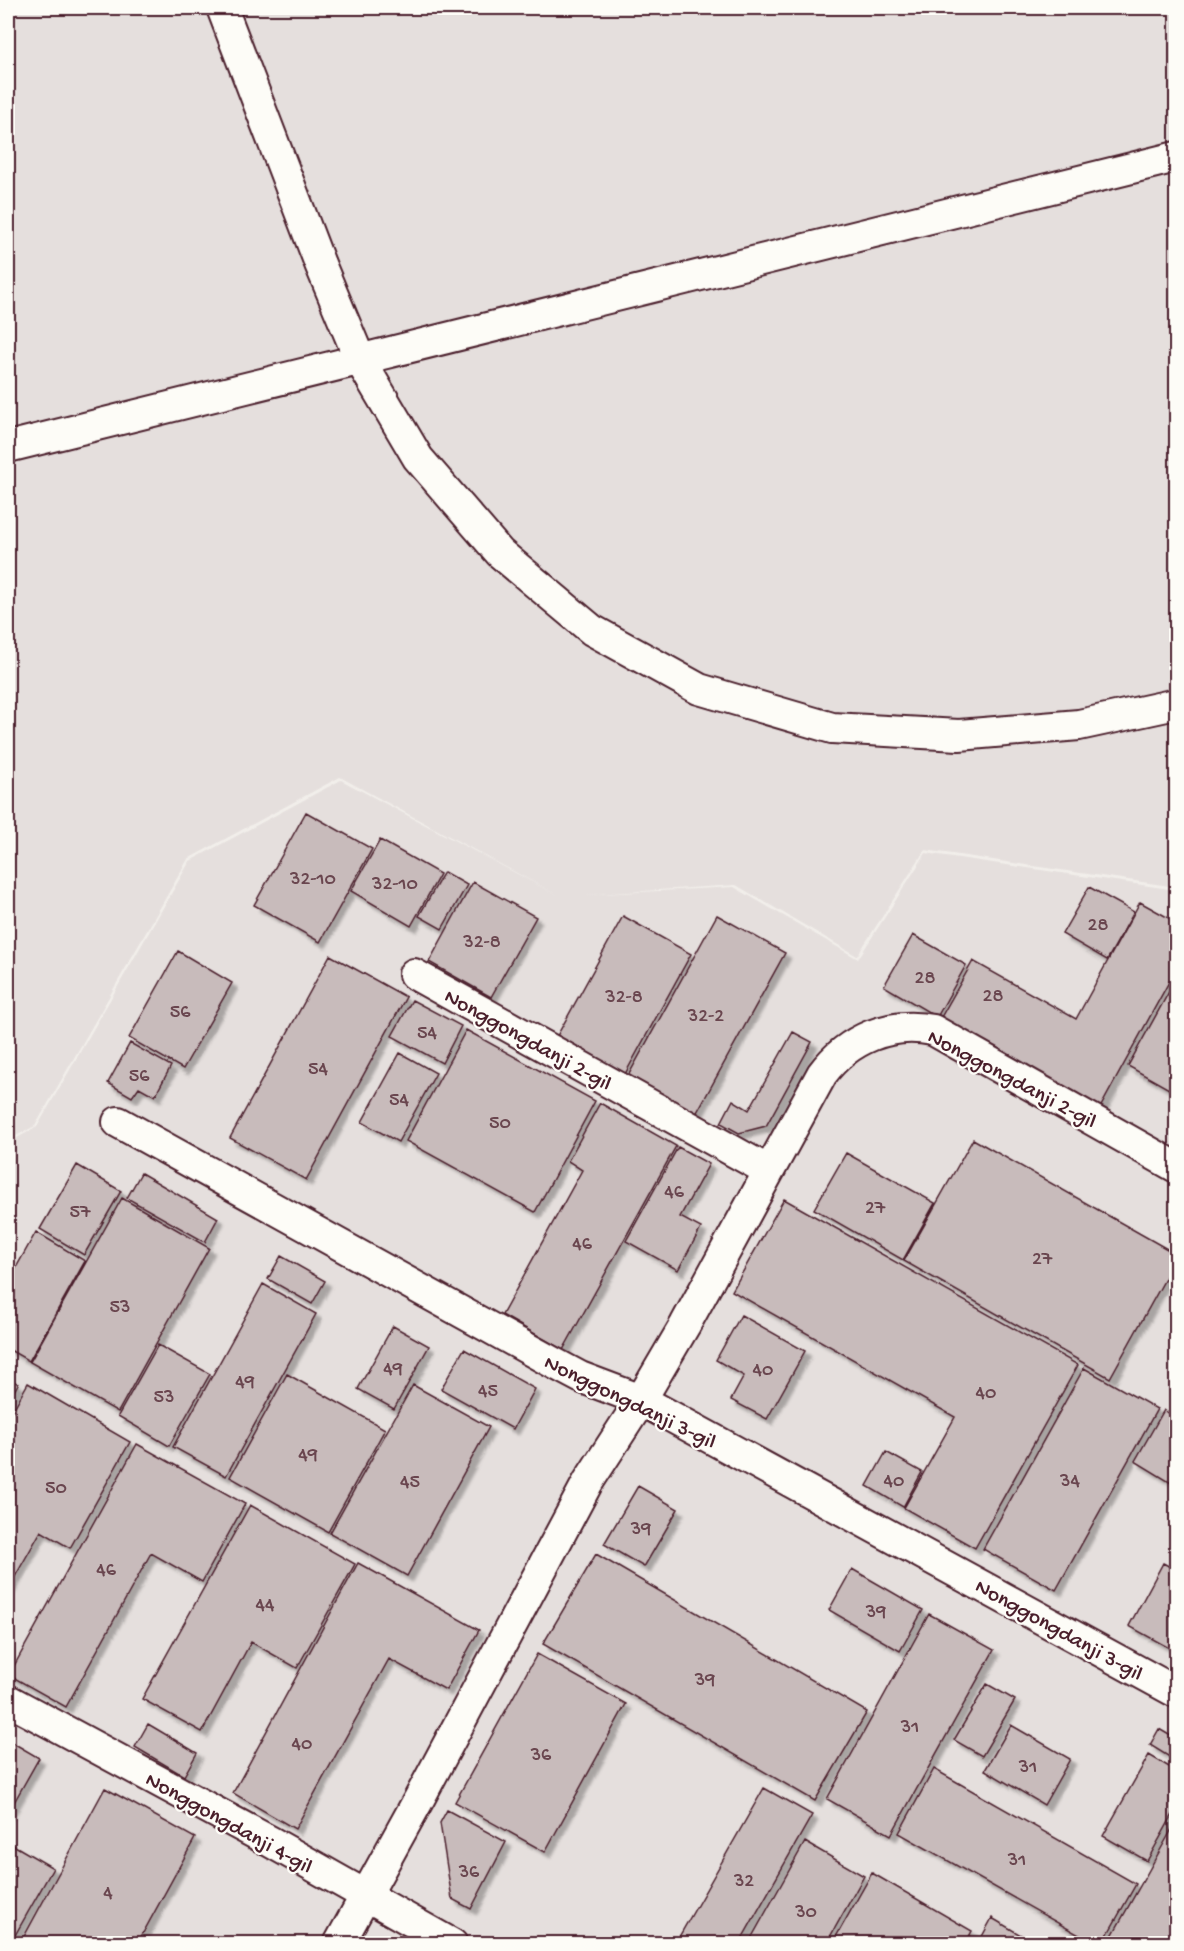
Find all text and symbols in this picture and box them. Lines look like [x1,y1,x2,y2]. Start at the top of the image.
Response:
house number: 32-10 [289,869,336,892]
house number: 32-10 [371,874,418,897]
house number: 28 [1088,915,1108,938]
house number: 32-8 [462,932,501,955]
house number: 28 [915,968,935,991]
street label: Nonggongdanji 2-gil [439,985,615,1098]
house number: 28 [983,986,1003,1009]
house number: 32-8 [604,987,643,1010]
house number: 56 [170,1002,191,1025]
house number: 32-2 [687,1006,724,1029]
house number: 54 [417,1023,438,1046]
street label: Nonggongdanji 2-gil [922,1025,1100,1136]
house number: 54 [308,1059,329,1082]
house number: 56 [129,1066,150,1089]
house number: 54 [389,1090,410,1113]
house number: 50 [489,1113,511,1136]
house number: 46 [664,1182,685,1205]
house number: 27 [865,1198,886,1221]
house number: 57 [70,1202,91,1225]
house number: 46 [572,1234,593,1257]
house number: 27 [1032,1249,1053,1272]
house number: 53 [110,1297,130,1320]
street label: Nonggongdanji 3-gil [539,1351,720,1457]
house number: 49 [383,1359,403,1382]
house number: 40 [753,1360,773,1383]
house number: 49 [235,1372,255,1395]
house number: 45 [478,1381,498,1404]
house number: 40 [976,1383,996,1406]
house number: 53 [154,1387,174,1410]
house number: 49 [298,1445,318,1468]
house number: 40 [884,1471,904,1494]
house number: 34 [1059,1471,1080,1494]
house number: 45 [400,1472,420,1495]
house number: 50 [45,1478,67,1501]
house number: 39 [630,1519,651,1542]
house number: 46 [96,1560,117,1583]
street label: Nonggongdanji 3-gil [970,1575,1147,1689]
house number: 44 [256,1595,275,1618]
house number: 39 [865,1602,886,1625]
house number: 39 [694,1670,715,1693]
house number: 31 [900,1717,919,1740]
house number: 40 [292,1734,312,1757]
house number: 36 [530,1745,552,1768]
house number: 31 [1018,1757,1037,1780]
street label: Nonggongdanji 4-gil [140,1768,316,1881]
house number: 31 [1007,1850,1026,1873]
house number: 36 [458,1862,480,1885]
house number: 32 [733,1871,754,1894]
house number: 4 [103,1883,113,1906]
house number: 30 [794,1902,817,1925]

